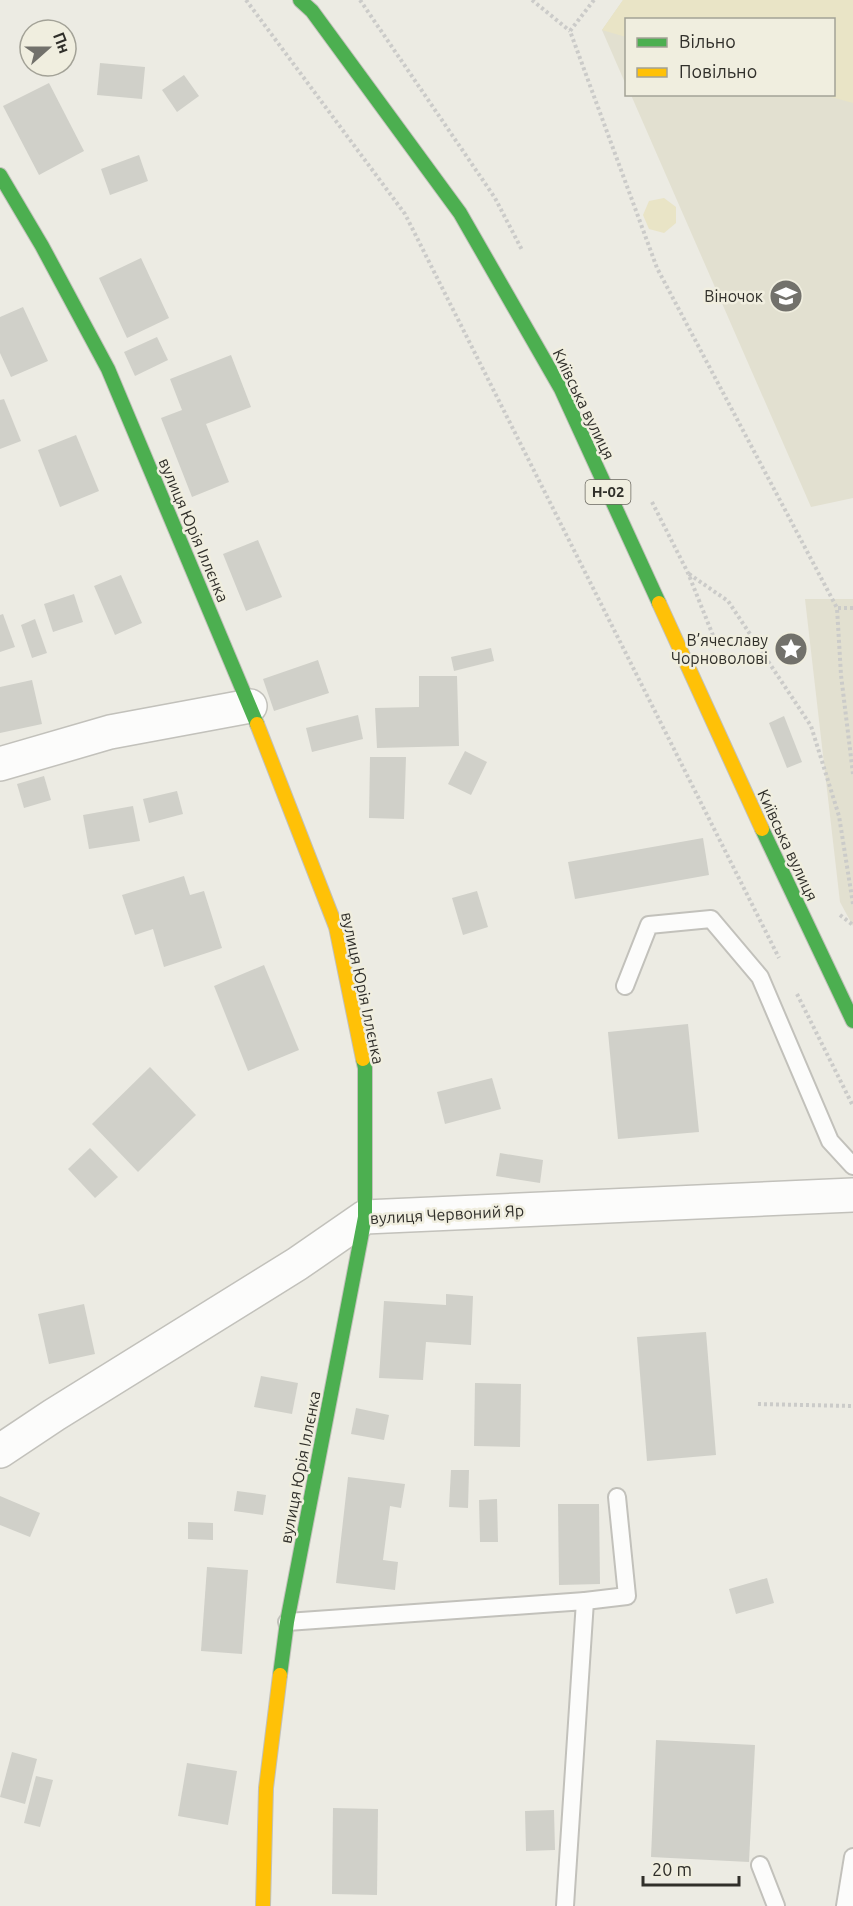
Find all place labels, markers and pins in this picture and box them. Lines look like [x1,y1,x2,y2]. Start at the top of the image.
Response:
school or university icon: Віночок [768,278,804,314]
place label: Віночок [704,287,763,305]
place label: В’ячеславу Чорноволові [671,631,768,667]
place icon: В’ячеславу Чорноволові [773,631,809,667]

